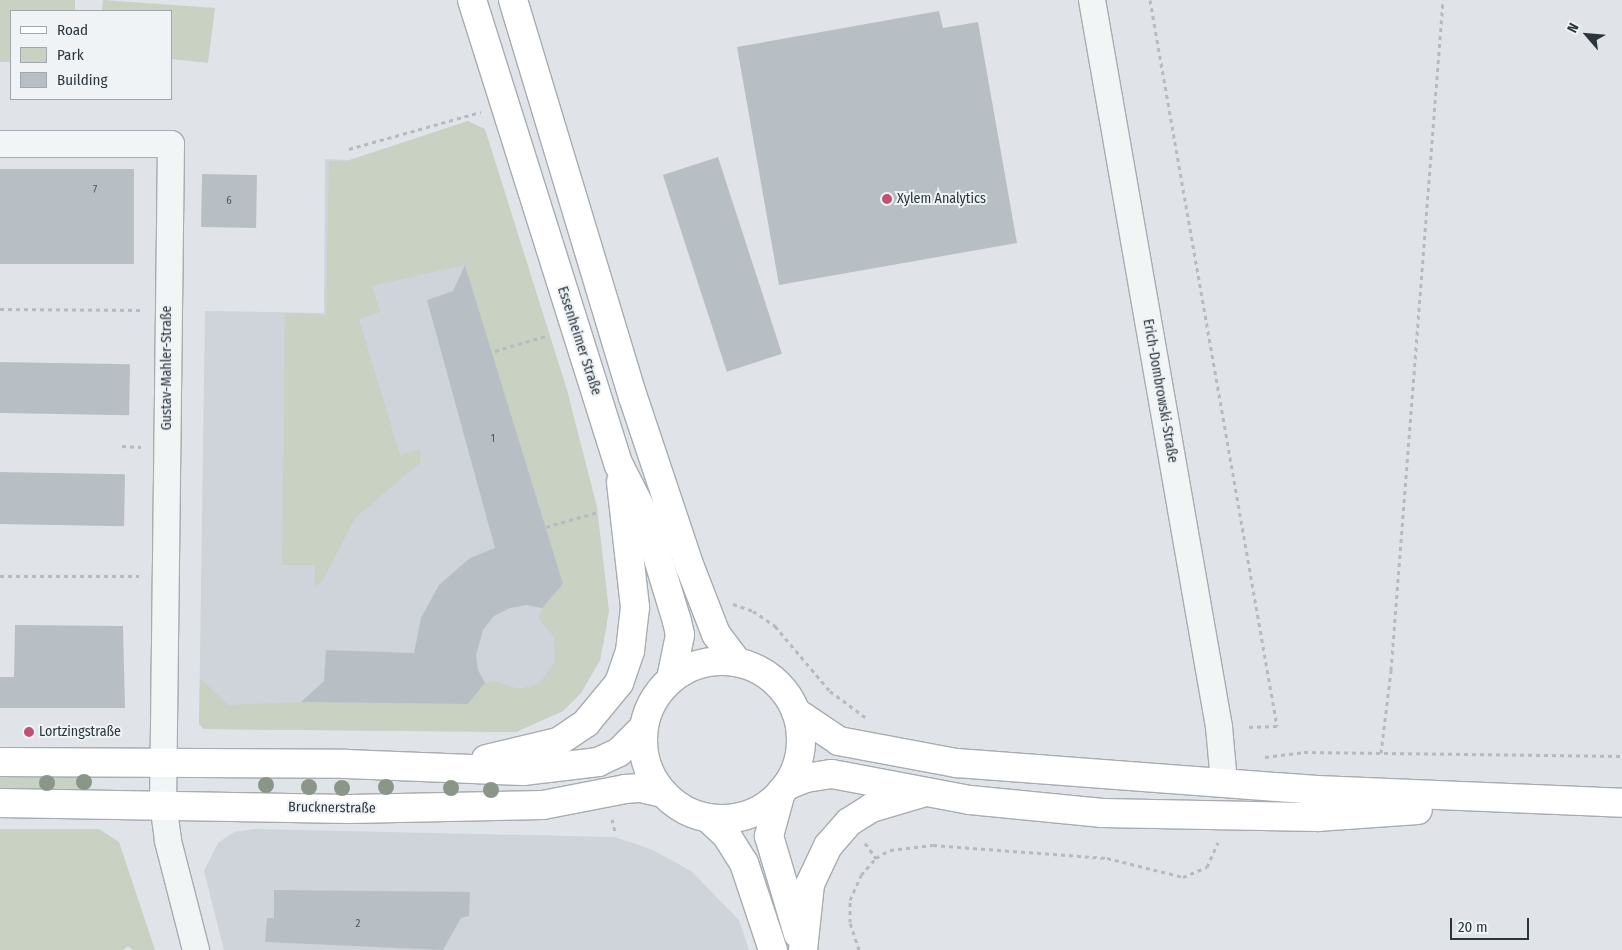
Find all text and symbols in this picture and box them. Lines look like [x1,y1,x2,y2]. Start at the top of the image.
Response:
legend [10,10,172,100]
north arrow [1562,10,1612,60]
text: N [1564,20,1583,36]
text: Road [57,21,88,39]
text: Park [57,46,84,64]
text: Building [57,71,108,89]
house number: 7 [93,183,97,197]
place label: Xylem Analytics [897,191,986,207]
marker: Xylem Analytics [881,193,893,205]
house number: 6 [226,194,232,208]
street label: Essenheimer Straße [553,284,605,398]
street label: Gustav-Mahler-Straße [159,306,175,430]
street label: Erich-Dombrowski-Straße [1139,318,1181,464]
house number: 1 [491,432,495,446]
place label: Lortzingstraße [39,724,121,740]
marker: Lortzingstraße [23,726,35,738]
street label: Brucknerstraße [288,799,376,817]
scale bar [1452,908,1531,940]
house number: 2 [356,917,360,931]
text: 20 m [1458,918,1488,936]

